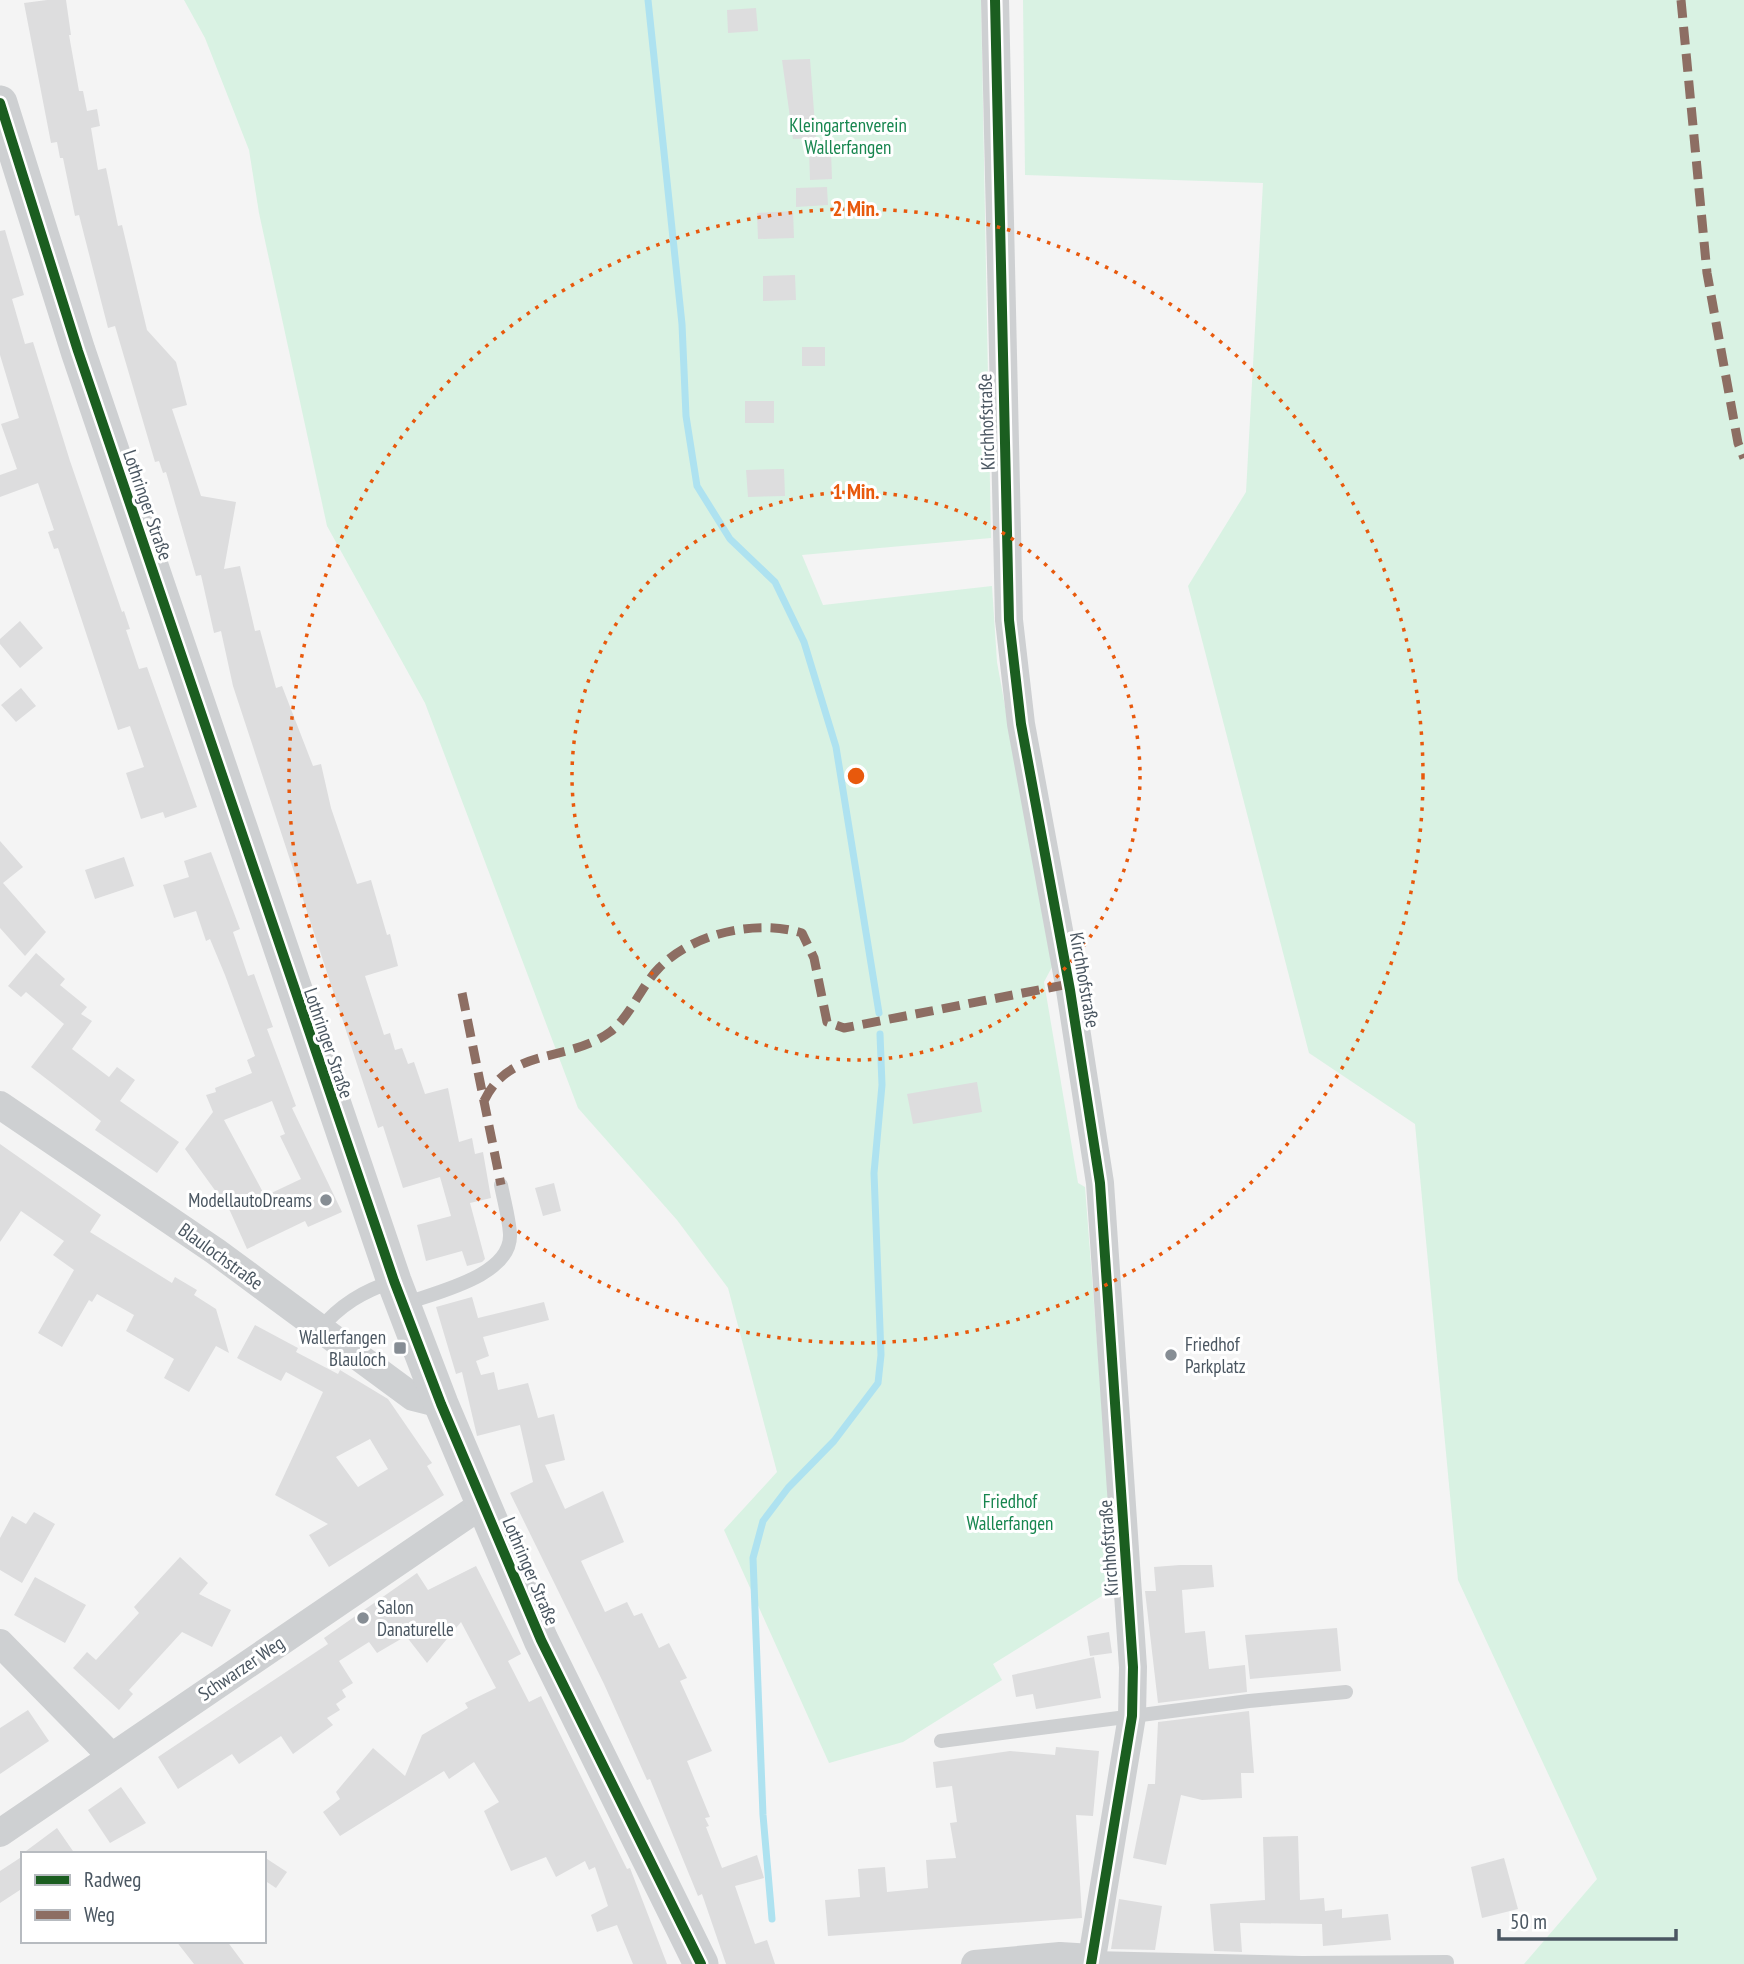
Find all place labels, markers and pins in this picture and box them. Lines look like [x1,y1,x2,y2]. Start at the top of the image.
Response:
centre of rings [844,764,868,788]
place label: ModellautoDreams [188,1188,312,1212]
marker: ModellautoDreams [318,1192,334,1208]
place label: Wallerfangen Blauloch [299,1325,386,1371]
place label: Friedhof Parkplatz [1185,1332,1246,1378]
marker: Wallerfangen Blauloch [392,1340,408,1356]
marker: Friedhof Parkplatz [1163,1347,1179,1363]
place label: Salon Danaturelle [377,1595,454,1641]
marker: Salon Danaturelle [355,1610,371,1626]

